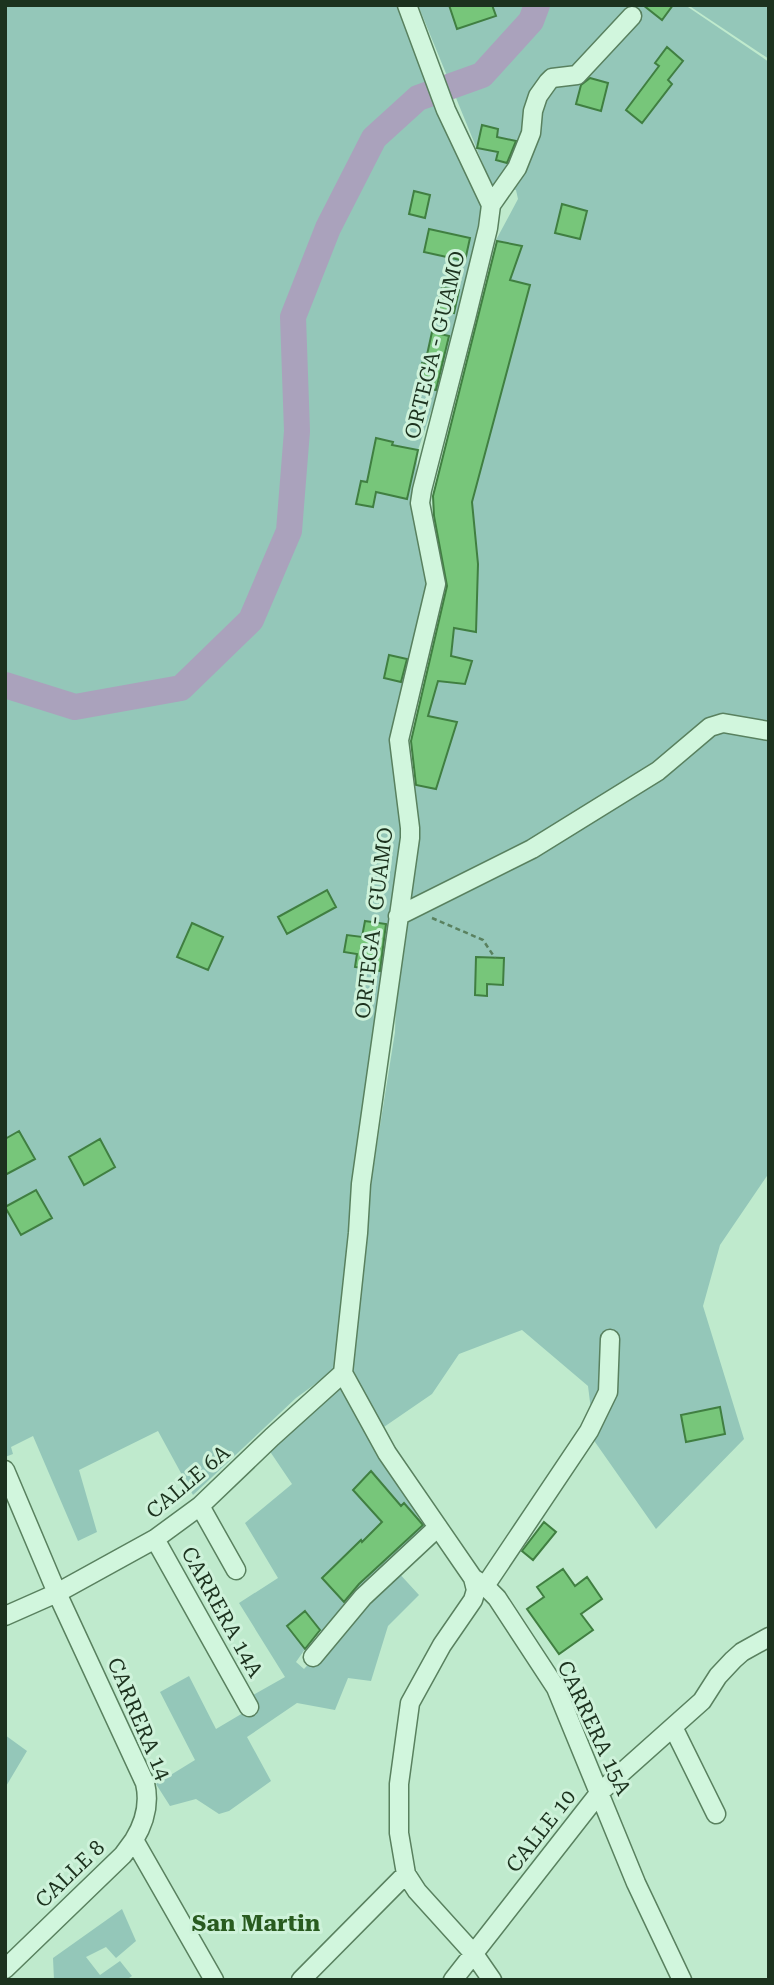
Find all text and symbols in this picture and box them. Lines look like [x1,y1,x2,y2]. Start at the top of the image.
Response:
street label: ORTEGA - GUAMO [400,248,470,442]
street label: ORTEGA - GUAMO [350,826,398,1020]
street label: CALLE 6A [142,1440,235,1524]
street label: CARRERA 14A [176,1543,268,1682]
street label: CARRERA 14 [102,1654,176,1784]
street label: CARRERA 15A [552,1657,636,1799]
street label: CALLE 10 [501,1785,581,1877]
street label: CALLE 8 [31,1835,109,1913]
district label: San Martin [192,1910,321,1937]

